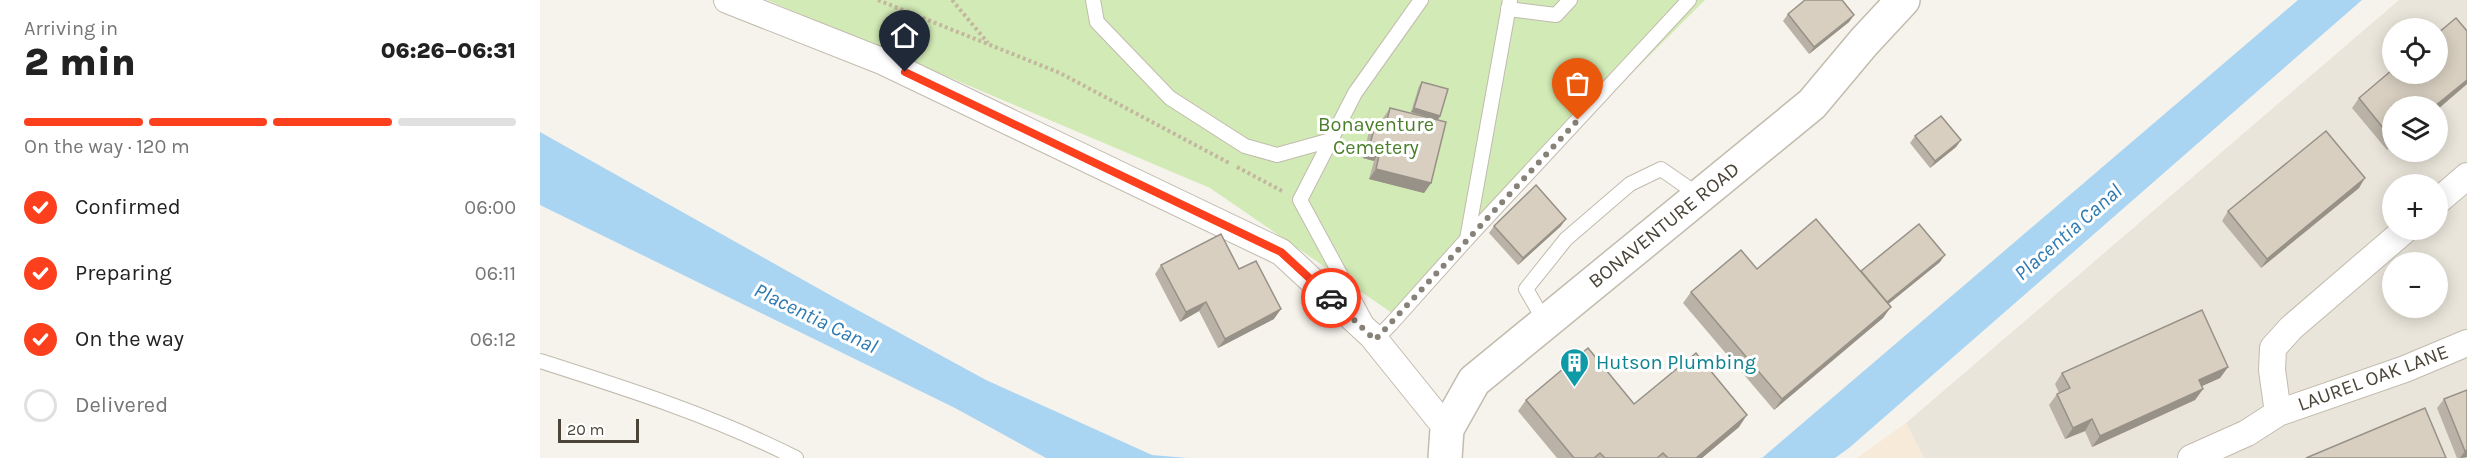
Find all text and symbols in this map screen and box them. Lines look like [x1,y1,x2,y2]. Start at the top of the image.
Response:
pin [879,10,930,72]
text: Arriving in [24,17,118,40]
map controls [2382,18,2448,318]
button: locate [2382,18,2448,84]
icon: home [888,19,921,52]
text: 06:26–06:31 [381,38,516,64]
text: 2 min [24,39,136,85]
pin [1552,58,1603,120]
icon: bag [1561,67,1594,100]
button: layers [2382,96,2448,162]
park label: Bonaventure Cemetery [1318,113,1434,159]
text: On the way · 120 m [24,135,190,158]
street label: BONAVENTURE ROAD [1584,157,1744,293]
button: + [2382,174,2448,240]
water label: Placentia Canal [2009,179,2127,285]
icon: check [24,191,57,224]
text: Confirmed [75,194,181,220]
text: 06:00 [464,196,516,219]
button: − [2382,252,2448,318]
icon: check [24,257,57,290]
text: Preparing [75,260,172,286]
text: 06:11 [475,262,516,285]
courier [1301,268,1361,328]
water label: Placentia Canal [750,278,882,358]
icon: car [1315,282,1348,315]
icon: check [24,323,57,356]
text: On the way [75,326,184,352]
text: 06:12 [470,328,516,351]
street label: LAUREL OAK LANE [2295,340,2451,416]
building icon: Hutson Plumbing [1559,346,1591,388]
place label: Hutson Plumbing [1596,351,1756,374]
text: Delivered [75,392,168,418]
scale bar [558,416,639,444]
text: 20 m [567,420,605,439]

